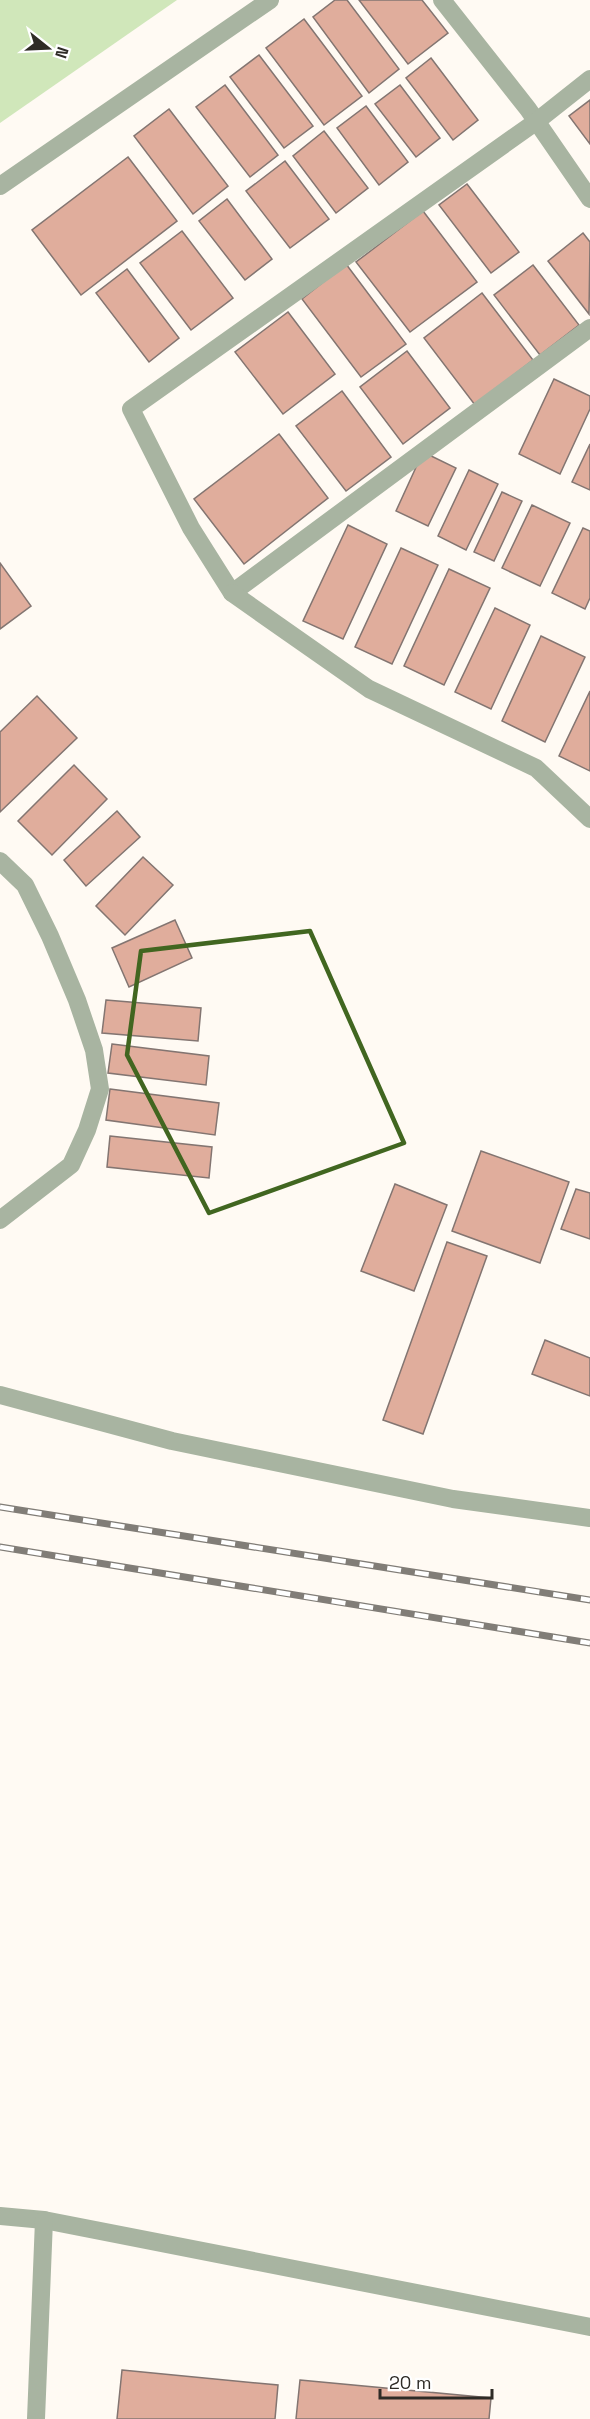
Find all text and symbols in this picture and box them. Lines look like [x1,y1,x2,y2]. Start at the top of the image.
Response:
north arrow [18,18,78,78]
text: N [50,44,73,61]
scale bar [380,2362,492,2400]
text: 20 m [389,2371,432,2394]

